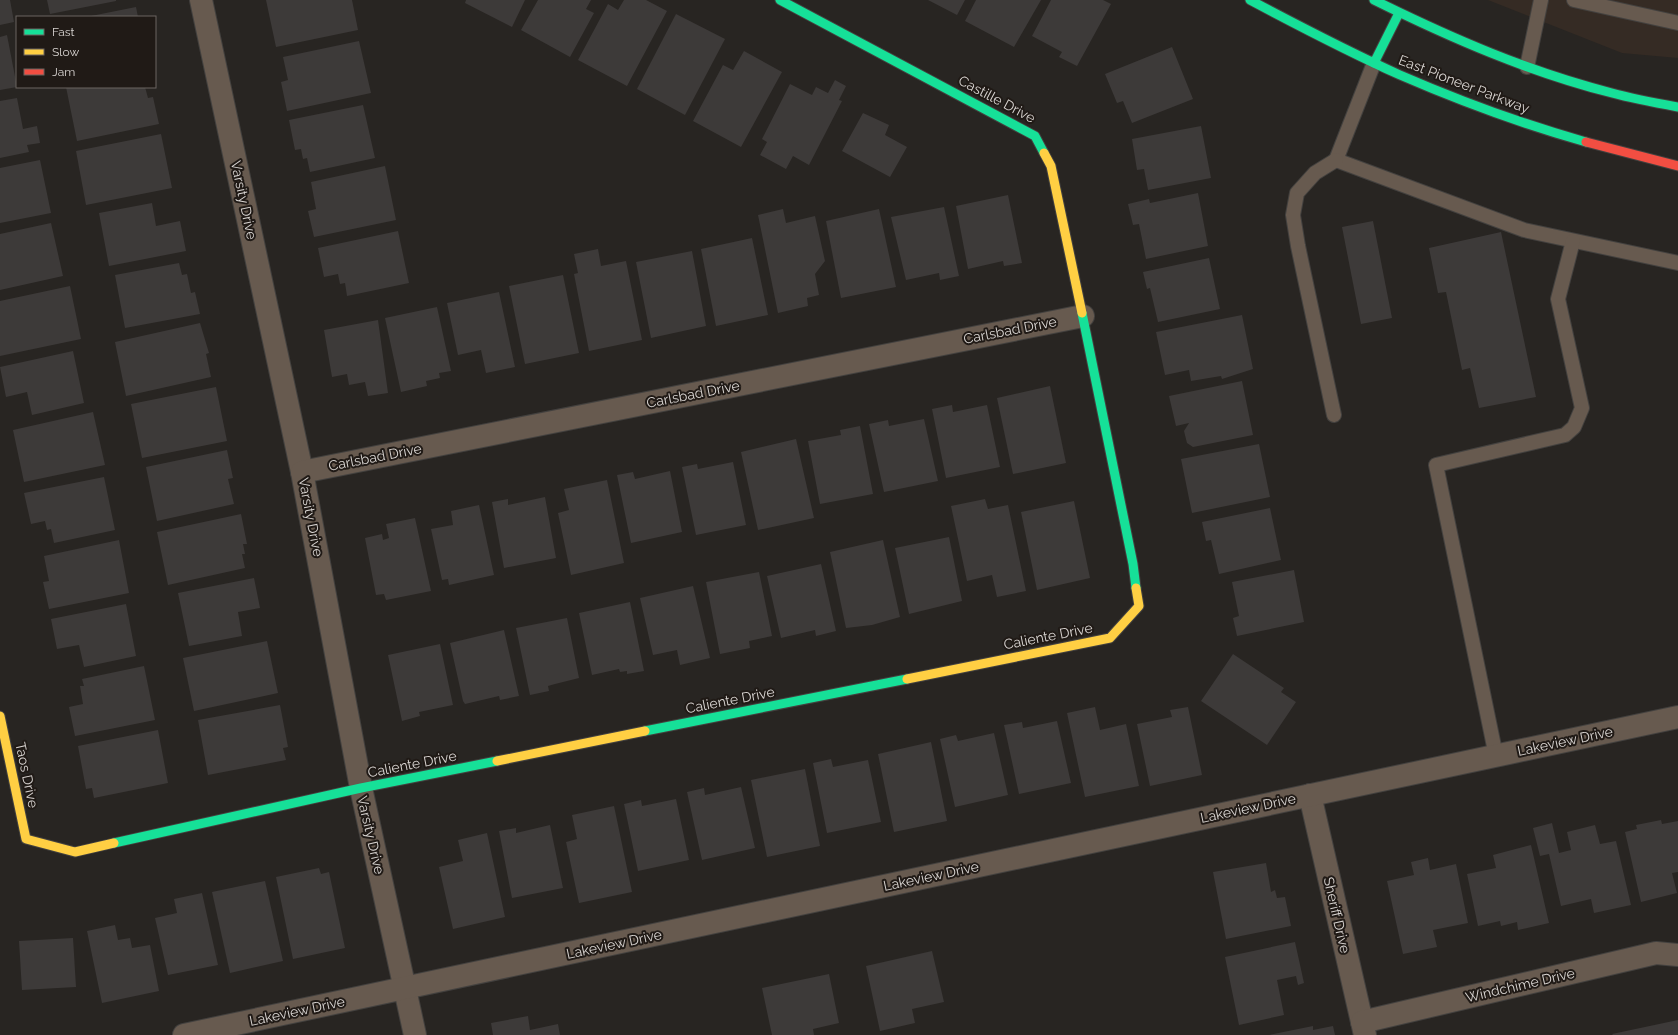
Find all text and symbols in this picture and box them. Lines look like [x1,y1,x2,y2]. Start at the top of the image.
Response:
legend [16,16,156,88]
text: Fast [52,25,75,39]
text: Slow [52,45,79,59]
street label: East Pioneer Parkway [1396,52,1532,116]
text: Jam [52,65,75,79]
street label: Castille Drive [956,72,1038,126]
street label: Varsity Drive [228,159,260,241]
street label: Carlsbad Drive [962,313,1058,347]
street label: Carlsbad Drive [645,377,741,411]
street label: Carlsbad Drive [327,440,423,474]
street label: Varsity Drive [296,476,326,558]
street label: Caliente Drive [1002,620,1094,652]
street label: Caliente Drive [684,684,776,716]
street label: Lakeview Drive [1516,723,1614,759]
street label: Taos Drive [12,741,42,809]
street label: Caliente Drive [366,748,458,780]
street label: Lakeview Drive [1199,790,1297,826]
street label: Varsity Drive [354,794,388,876]
street label: Lakeview Drive [882,858,980,894]
street label: Sheriff Drive [1320,875,1354,955]
street label: Lakeview Drive [565,926,663,962]
street label: Windchime Drive [1464,965,1576,1005]
street label: Lakeview Drive [248,993,346,1029]

